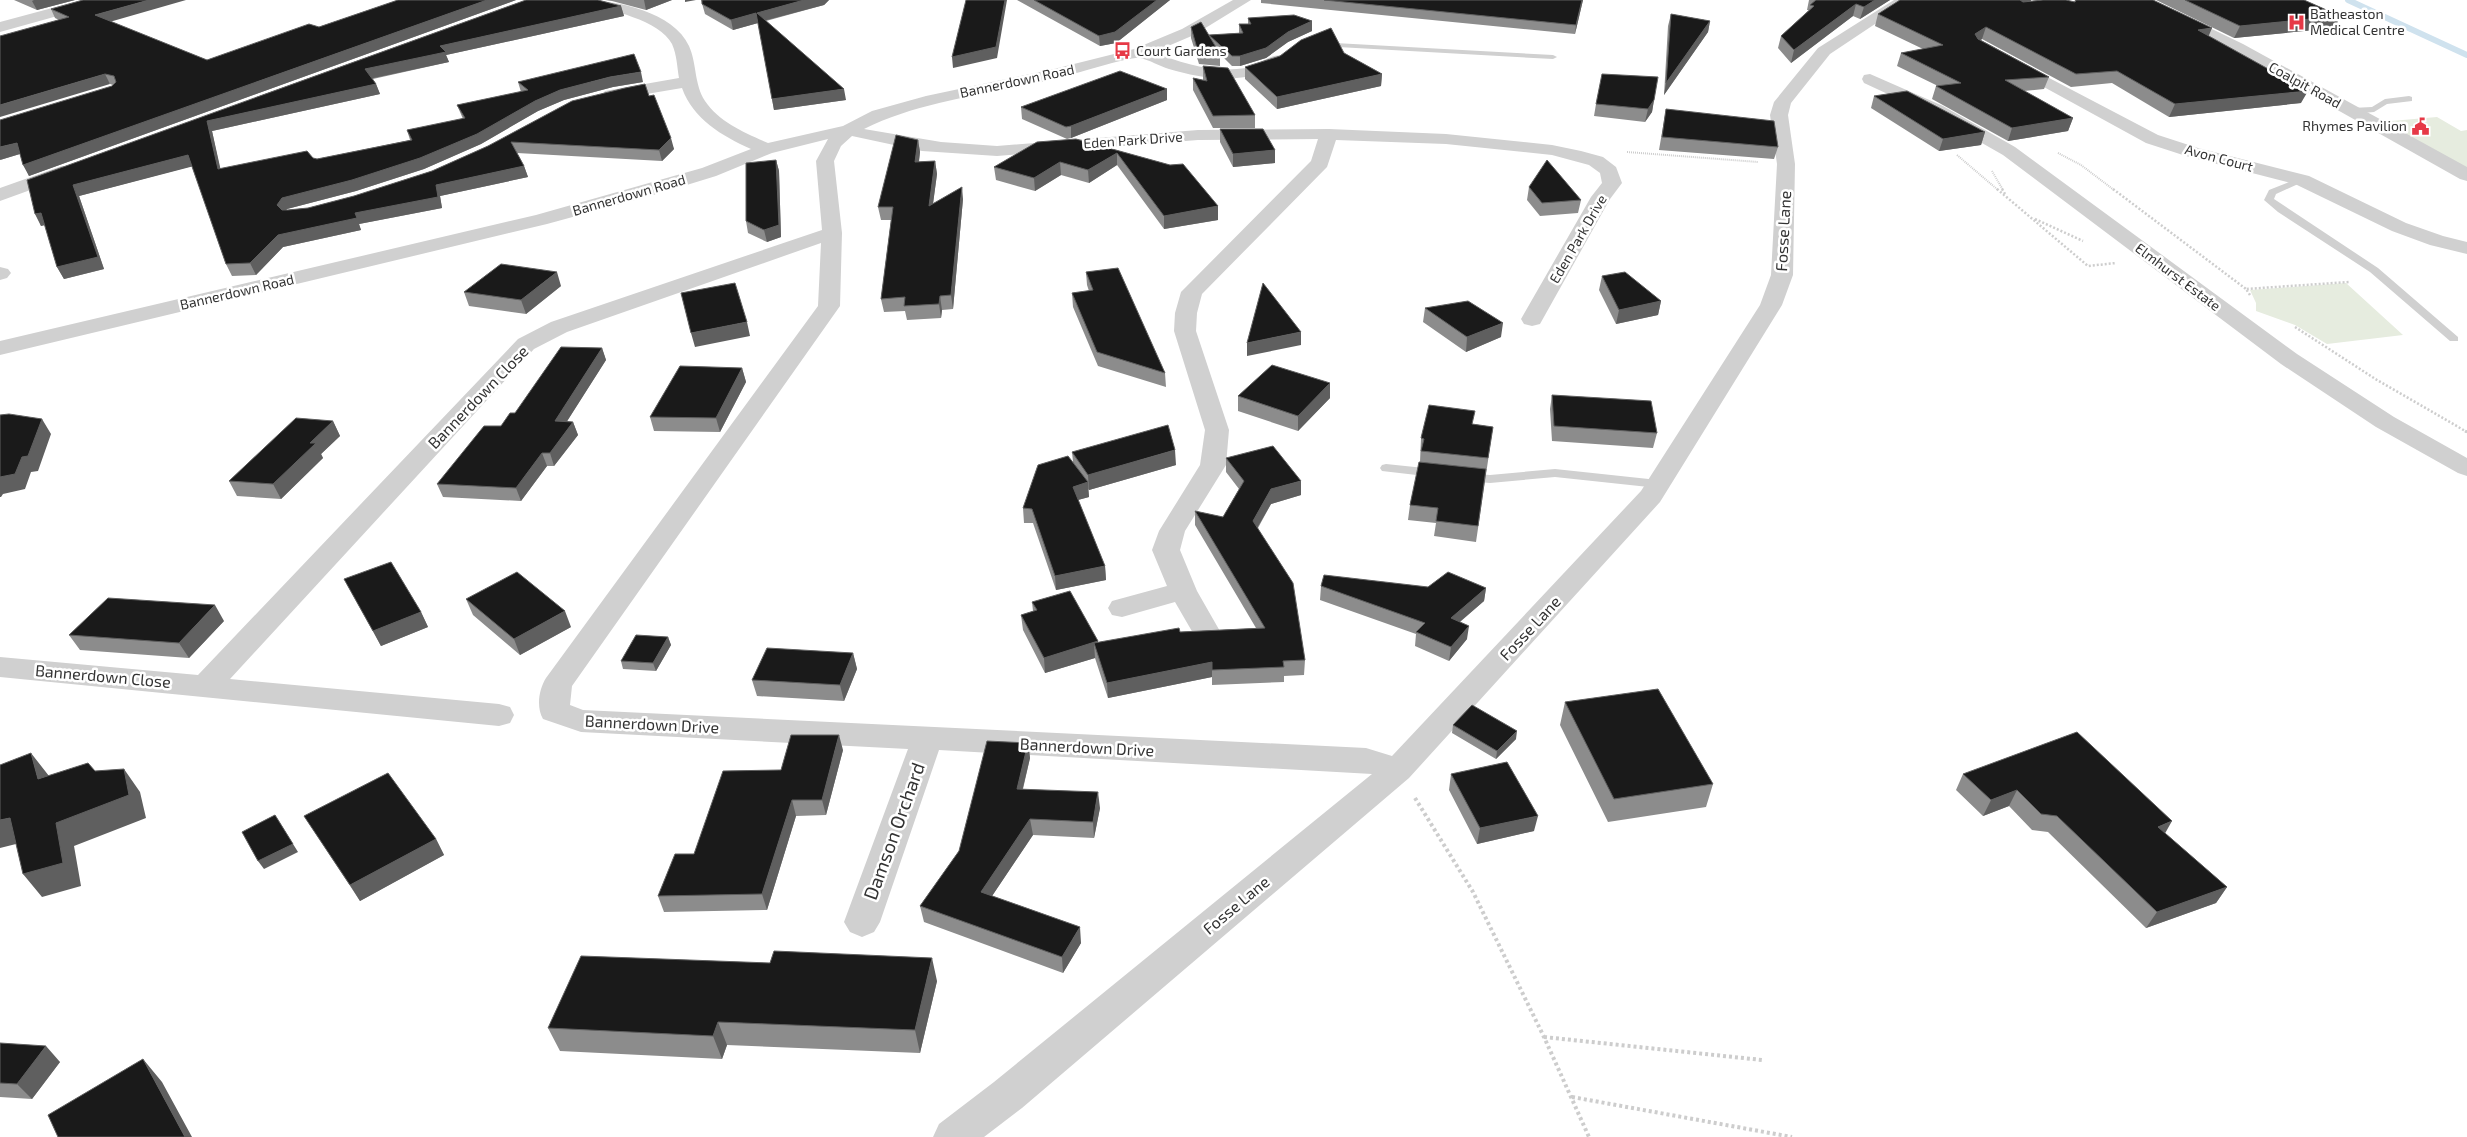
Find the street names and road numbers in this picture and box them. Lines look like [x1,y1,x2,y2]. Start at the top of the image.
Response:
street label: Coalpit Road [2266,58,2344,111]
street label: Bannerdown Road [958,60,1076,101]
street label: Eden Park Drive [1083,128,1183,151]
street label: Avon Court [2183,140,2255,175]
street label: Bannerdown Road [570,170,687,219]
street label: Fosse Lane [1771,190,1794,272]
street label: Eden Park Drive [1545,191,1610,286]
street label: Elmhurst Estate [2132,239,2224,314]
street label: Bannerdown Road [178,270,296,313]
street label: Bannerdown Close [424,341,532,452]
street label: Fosse Lane [1495,592,1564,664]
street label: Bannerdown Close [34,660,172,691]
street label: Bannerdown Drive [584,710,720,737]
street label: Bannerdown Drive [1019,733,1155,760]
street label: Damson Orchard [858,759,929,903]
street label: Fosse Lane [1199,871,1273,938]

